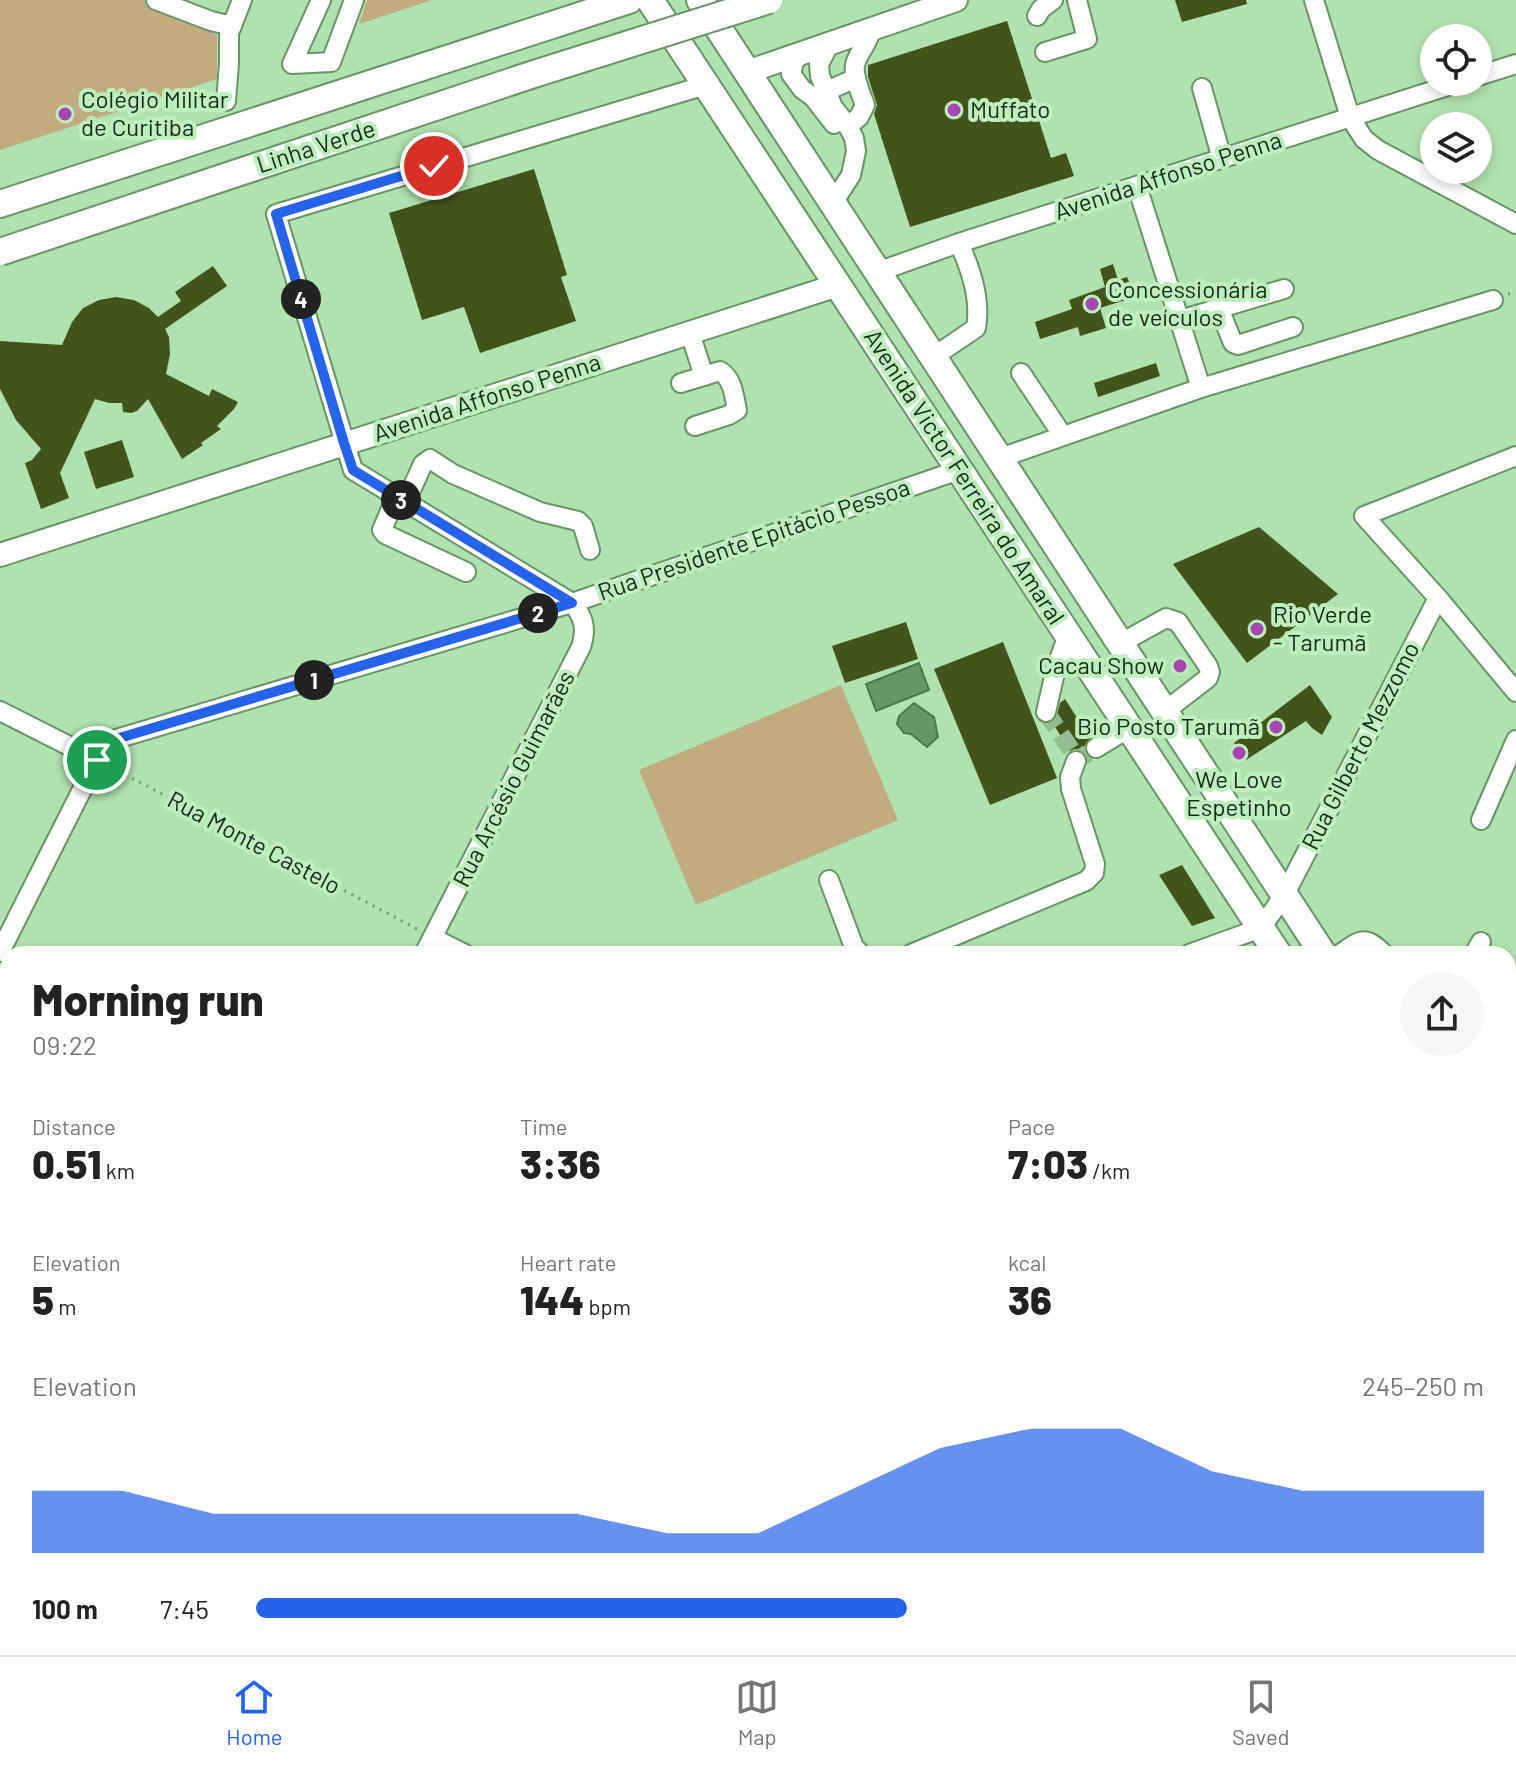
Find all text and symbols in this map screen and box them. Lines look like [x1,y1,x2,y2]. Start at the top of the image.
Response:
map controls [1420,24,1492,184]
button: locate [1420,24,1492,96]
place label: Colégio Militar de Curitiba [81,84,229,141]
place label: Muffato [970,94,1050,123]
marker: Muffato [945,101,963,119]
marker: Colégio Militar de Curitiba [56,105,74,123]
button: layers [1420,112,1492,184]
street label: Linha Verde [253,113,378,178]
street label: Avenida Affonso Penna [1050,124,1285,225]
pin [400,132,468,200]
icon: check [412,144,456,188]
place label: Concessionária de veículos [1108,274,1268,331]
pin: 4 [281,279,321,319]
text: 4 [294,286,308,312]
marker: Concessionária de veículos [1083,295,1101,313]
street label: Avenida Victor Ferreira do Amaral [859,323,1072,629]
street label: Avenida Affonso Penna [369,346,604,447]
street label: Rua Presidente Epitácio Pessoa [594,471,913,606]
pin: 3 [381,480,421,520]
text: 3 [395,487,407,513]
pin: 2 [518,593,558,633]
place label: Rio Verde - Tarumã [1273,599,1372,656]
text: 2 [532,600,544,626]
marker: Rio Verde - Tarumã [1248,620,1266,638]
street label: Rua Gilberto Mezzomo [1295,637,1425,854]
place label: Cacau Show [1038,650,1164,679]
marker: Cacau Show [1171,657,1189,675]
pin: 1 [294,660,334,700]
street label: Rua Arcésio Guimarães [445,665,580,891]
text: 1 [310,667,318,693]
place label: Bio Posto Tarumã [1077,711,1260,740]
marker: Bio Posto Tarumã [1267,718,1285,736]
pin [63,726,131,794]
icon: arrive [75,738,119,782]
marker: We Love Espetinho [1230,744,1248,762]
place label: We Love Espetinho [1186,764,1292,821]
street label: Rua Monte Castelo [163,784,346,899]
text: Morning run [32,972,264,1025]
button: share [1400,972,1484,1056]
text: 09:22 [32,1029,97,1060]
text: Distance [32,1113,116,1139]
text: Time [520,1113,568,1139]
text: Pace [1008,1113,1055,1139]
text: 0.51 [32,1139,101,1187]
text: 3:36 [520,1139,601,1187]
text: 7:03 [1008,1139,1088,1187]
text: km [101,1157,135,1183]
text: /km [1088,1157,1130,1183]
text: Elevation [32,1249,121,1275]
text: Heart rate [520,1249,617,1275]
text: kcal [1008,1249,1046,1275]
text: 5 [32,1275,54,1323]
text: 144 [520,1275,584,1323]
text: 36 [1008,1275,1052,1323]
text: m [54,1293,77,1319]
text: bpm [584,1293,631,1319]
text: Elevation [32,1370,137,1401]
text: 245–250 m [1362,1370,1484,1401]
text: 100 m [32,1593,98,1624]
text: 7:45 [160,1593,209,1624]
tab: Home [226,1675,283,1749]
tab: Map [735,1675,779,1749]
tab: Saved [1232,1675,1290,1749]

